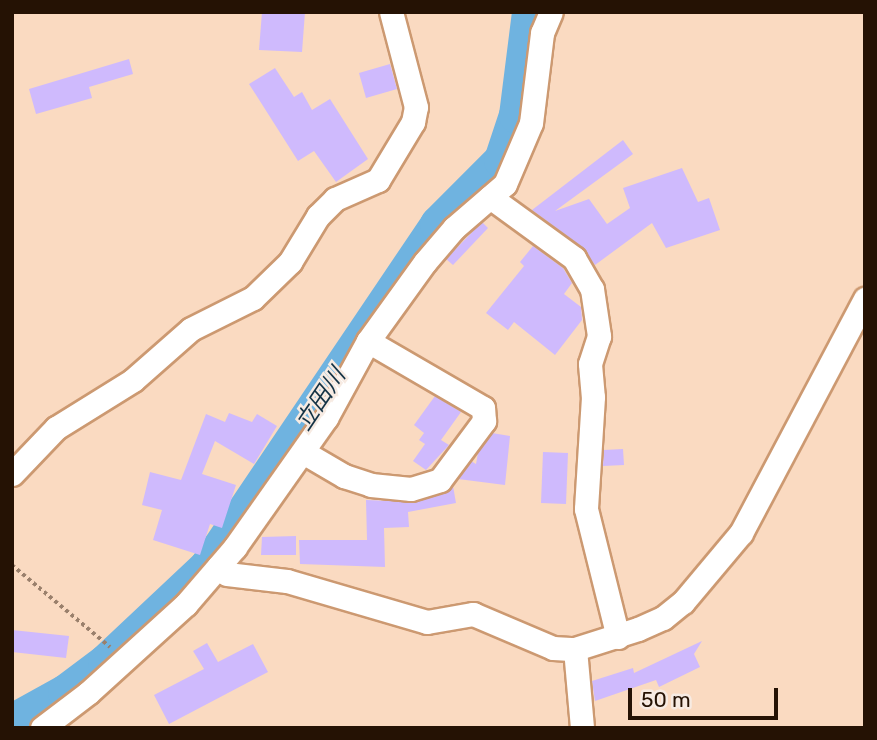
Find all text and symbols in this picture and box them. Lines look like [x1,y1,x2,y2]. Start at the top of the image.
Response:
water label: 立田川 [289,363,351,435]
scale bar [632,674,782,718]
text: 50 m [641,687,691,712]

